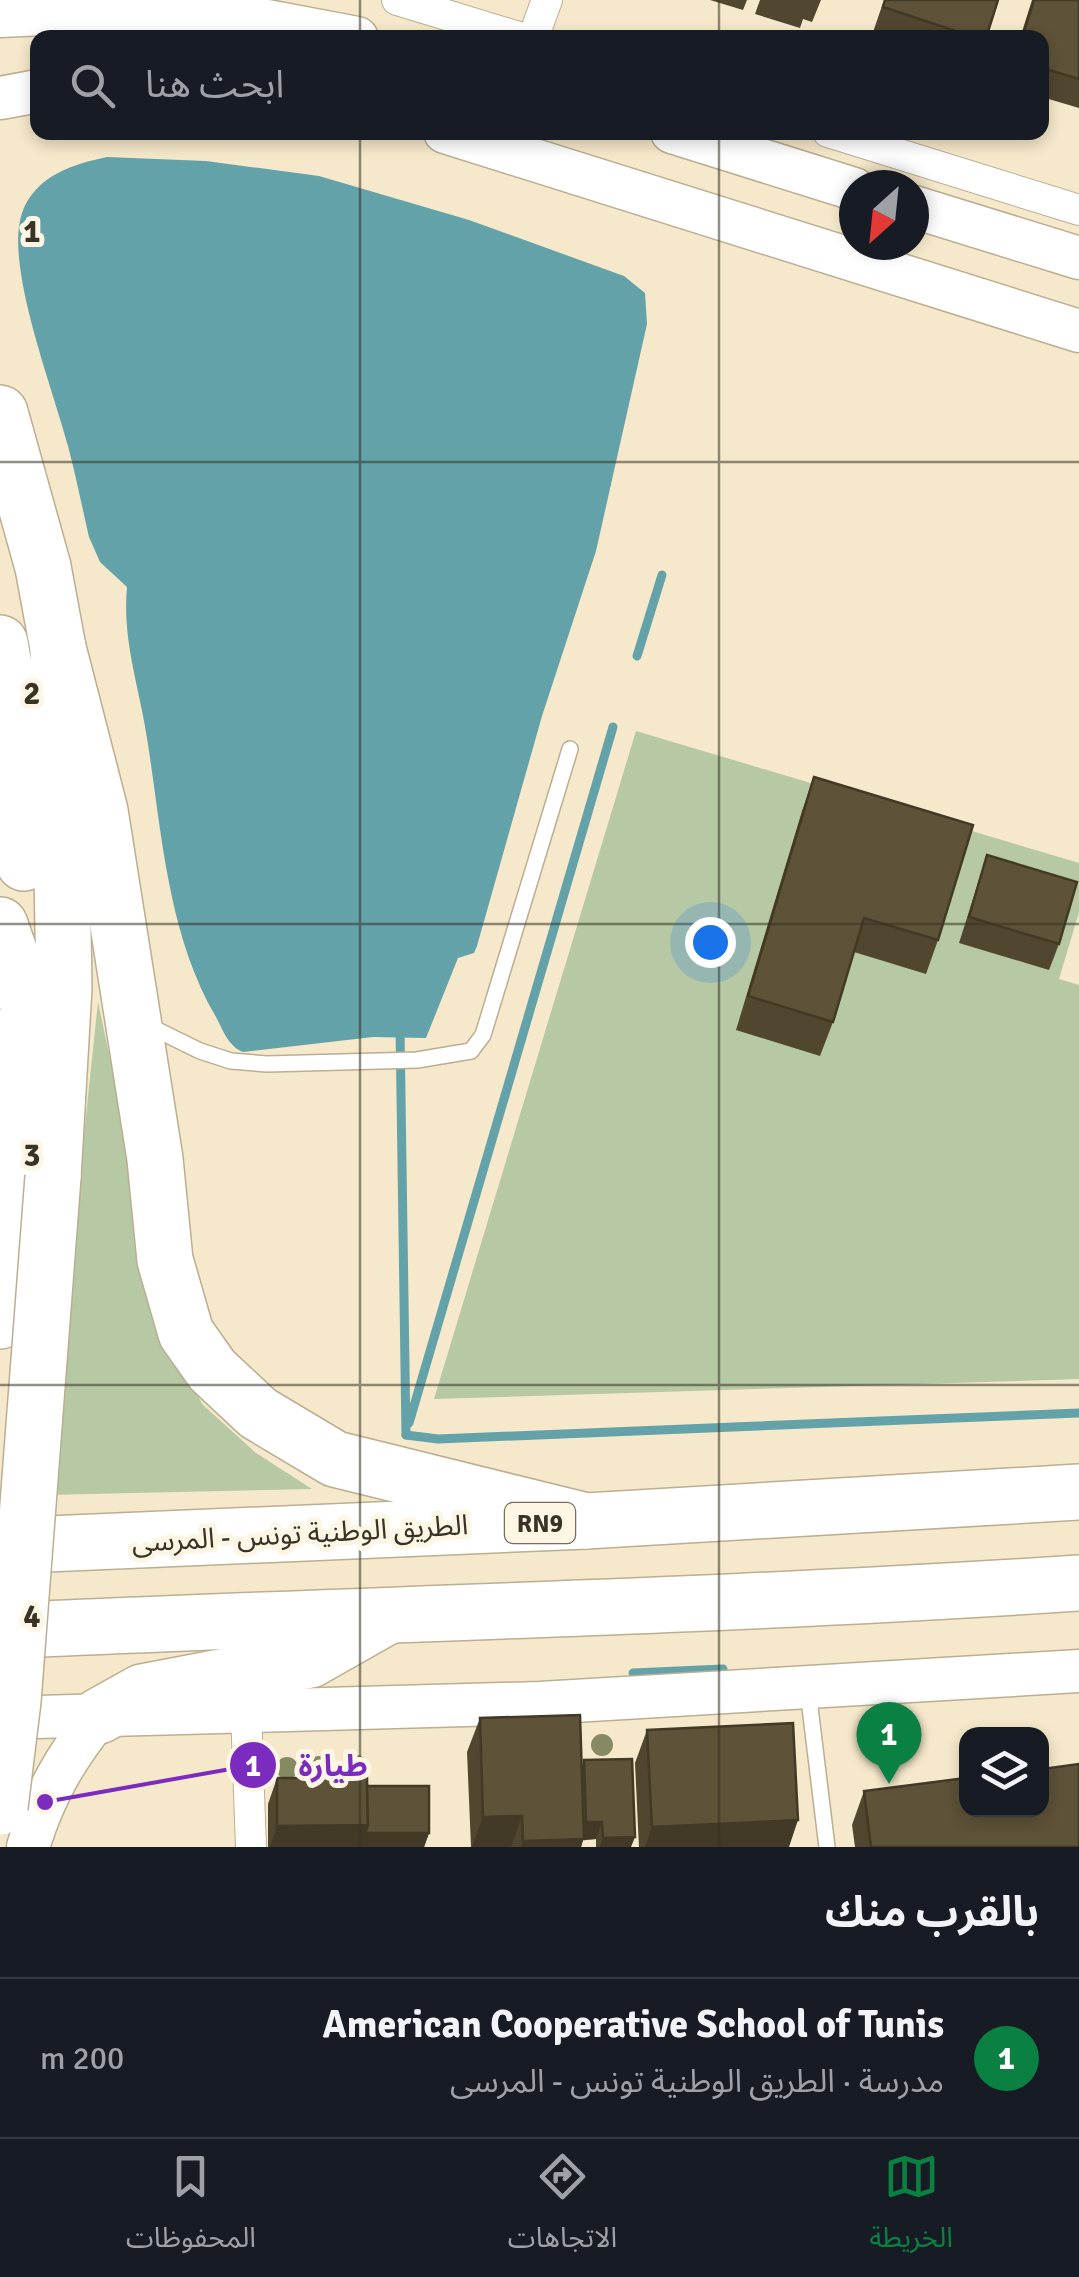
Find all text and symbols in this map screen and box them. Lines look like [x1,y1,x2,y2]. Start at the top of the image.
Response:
search box [30,30,1049,140]
icon: search [65,58,120,113]
text: ابحث هنا [145,61,284,108]
north arrow [839,170,929,260]
text: 1 [23,212,41,251]
text: 2 [23,674,41,713]
your location [685,917,736,968]
text: 3 [23,1136,41,1175]
road number: RN9 [505,1503,575,1543]
street label: الطريق الوطنية تونس - المرسى [131,1508,469,1560]
text: 4 [23,1597,41,1636]
pin: 1 [856,1702,922,1784]
map controls [959,1727,1049,1817]
button: layers [959,1727,1049,1817]
callout: طيارة [228,1735,387,1795]
text: 1 [245,1748,261,1785]
text: طيارة [298,1748,368,1785]
text: بالقرب منك [825,1887,1039,1938]
text: American Cooperative School of Tunis [323,2001,944,2048]
text: 200 m [40,2039,124,2078]
text: 1 [998,2039,1015,2078]
text: مدرسة · الطريق الوطنية تونس - المرسى [450,2062,944,2101]
tab: المحفوظات [126,2149,256,2268]
tab: الاتجاهات [508,2149,617,2268]
tab: الخريطة [869,2149,953,2268]

